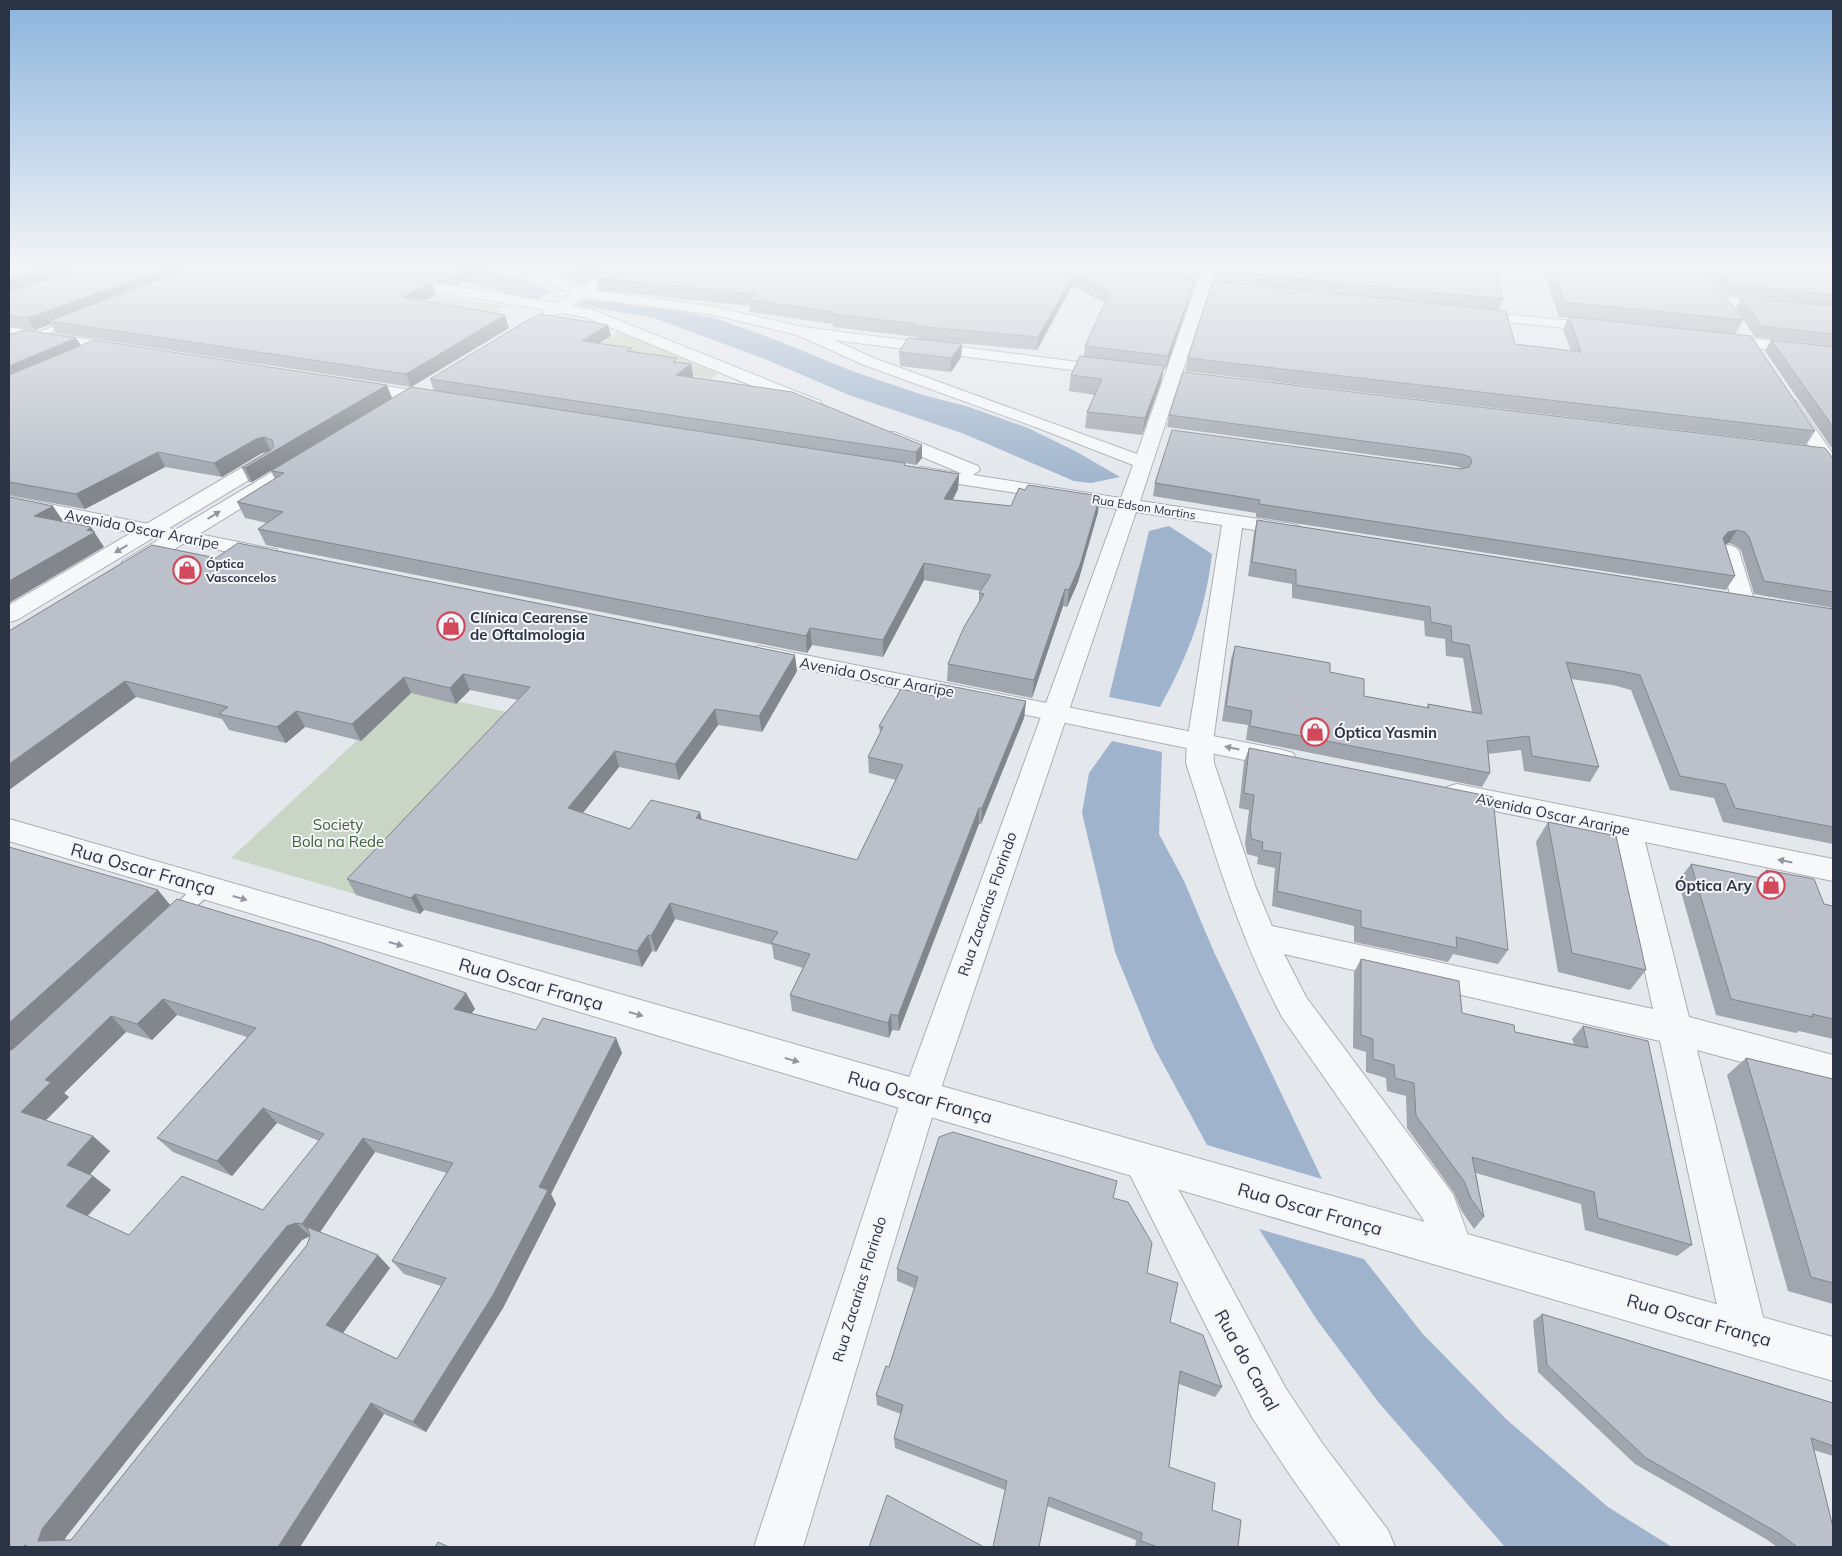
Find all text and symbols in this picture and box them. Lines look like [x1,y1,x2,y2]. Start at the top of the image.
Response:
street label: Rua Edson Martins [1091,491,1197,523]
street label: Avenida Oscar Araripe [63,505,221,553]
one-way arrow [208,511,221,520]
one-way arrow [114,544,127,553]
shop icon: Óptica Vasconcelos [172,555,202,585]
place label: Óptica Vasconcelos [205,556,276,585]
place label: Clínica Cearense de Oftalmologia [470,608,588,644]
shop icon: Clínica Cearense de Oftalmologia [436,611,466,641]
street label: Avenida Oscar Araripe [798,653,956,701]
shop icon: Óptica Yasmin [1300,717,1330,747]
place label: Óptica Yasmin [1334,723,1437,742]
one-way arrow [1224,744,1239,752]
street label: Avenida Oscar Araripe [1474,788,1632,840]
park label: Society Bola na Rede [292,815,384,851]
street label: Rua Zacarias Florindo [953,829,1021,979]
street label: Rua Oscar França [68,837,218,901]
one-way arrow [1778,857,1793,865]
shop icon: Óptica Ary [1756,870,1786,900]
place label: Óptica Ary [1675,876,1753,895]
one-way arrow [233,895,248,903]
one-way arrow [389,940,404,948]
street label: Rua Oscar França [456,952,606,1016]
one-way arrow [629,1011,644,1019]
one-way arrow [784,1056,799,1064]
street label: Rua Oscar França [845,1065,995,1129]
street label: Rua Oscar França [1235,1177,1385,1241]
street label: Rua Zacarias Florindo [828,1214,890,1364]
street label: Rua Oscar França [1624,1288,1774,1352]
street label: Rua do Canal [1210,1305,1284,1415]

